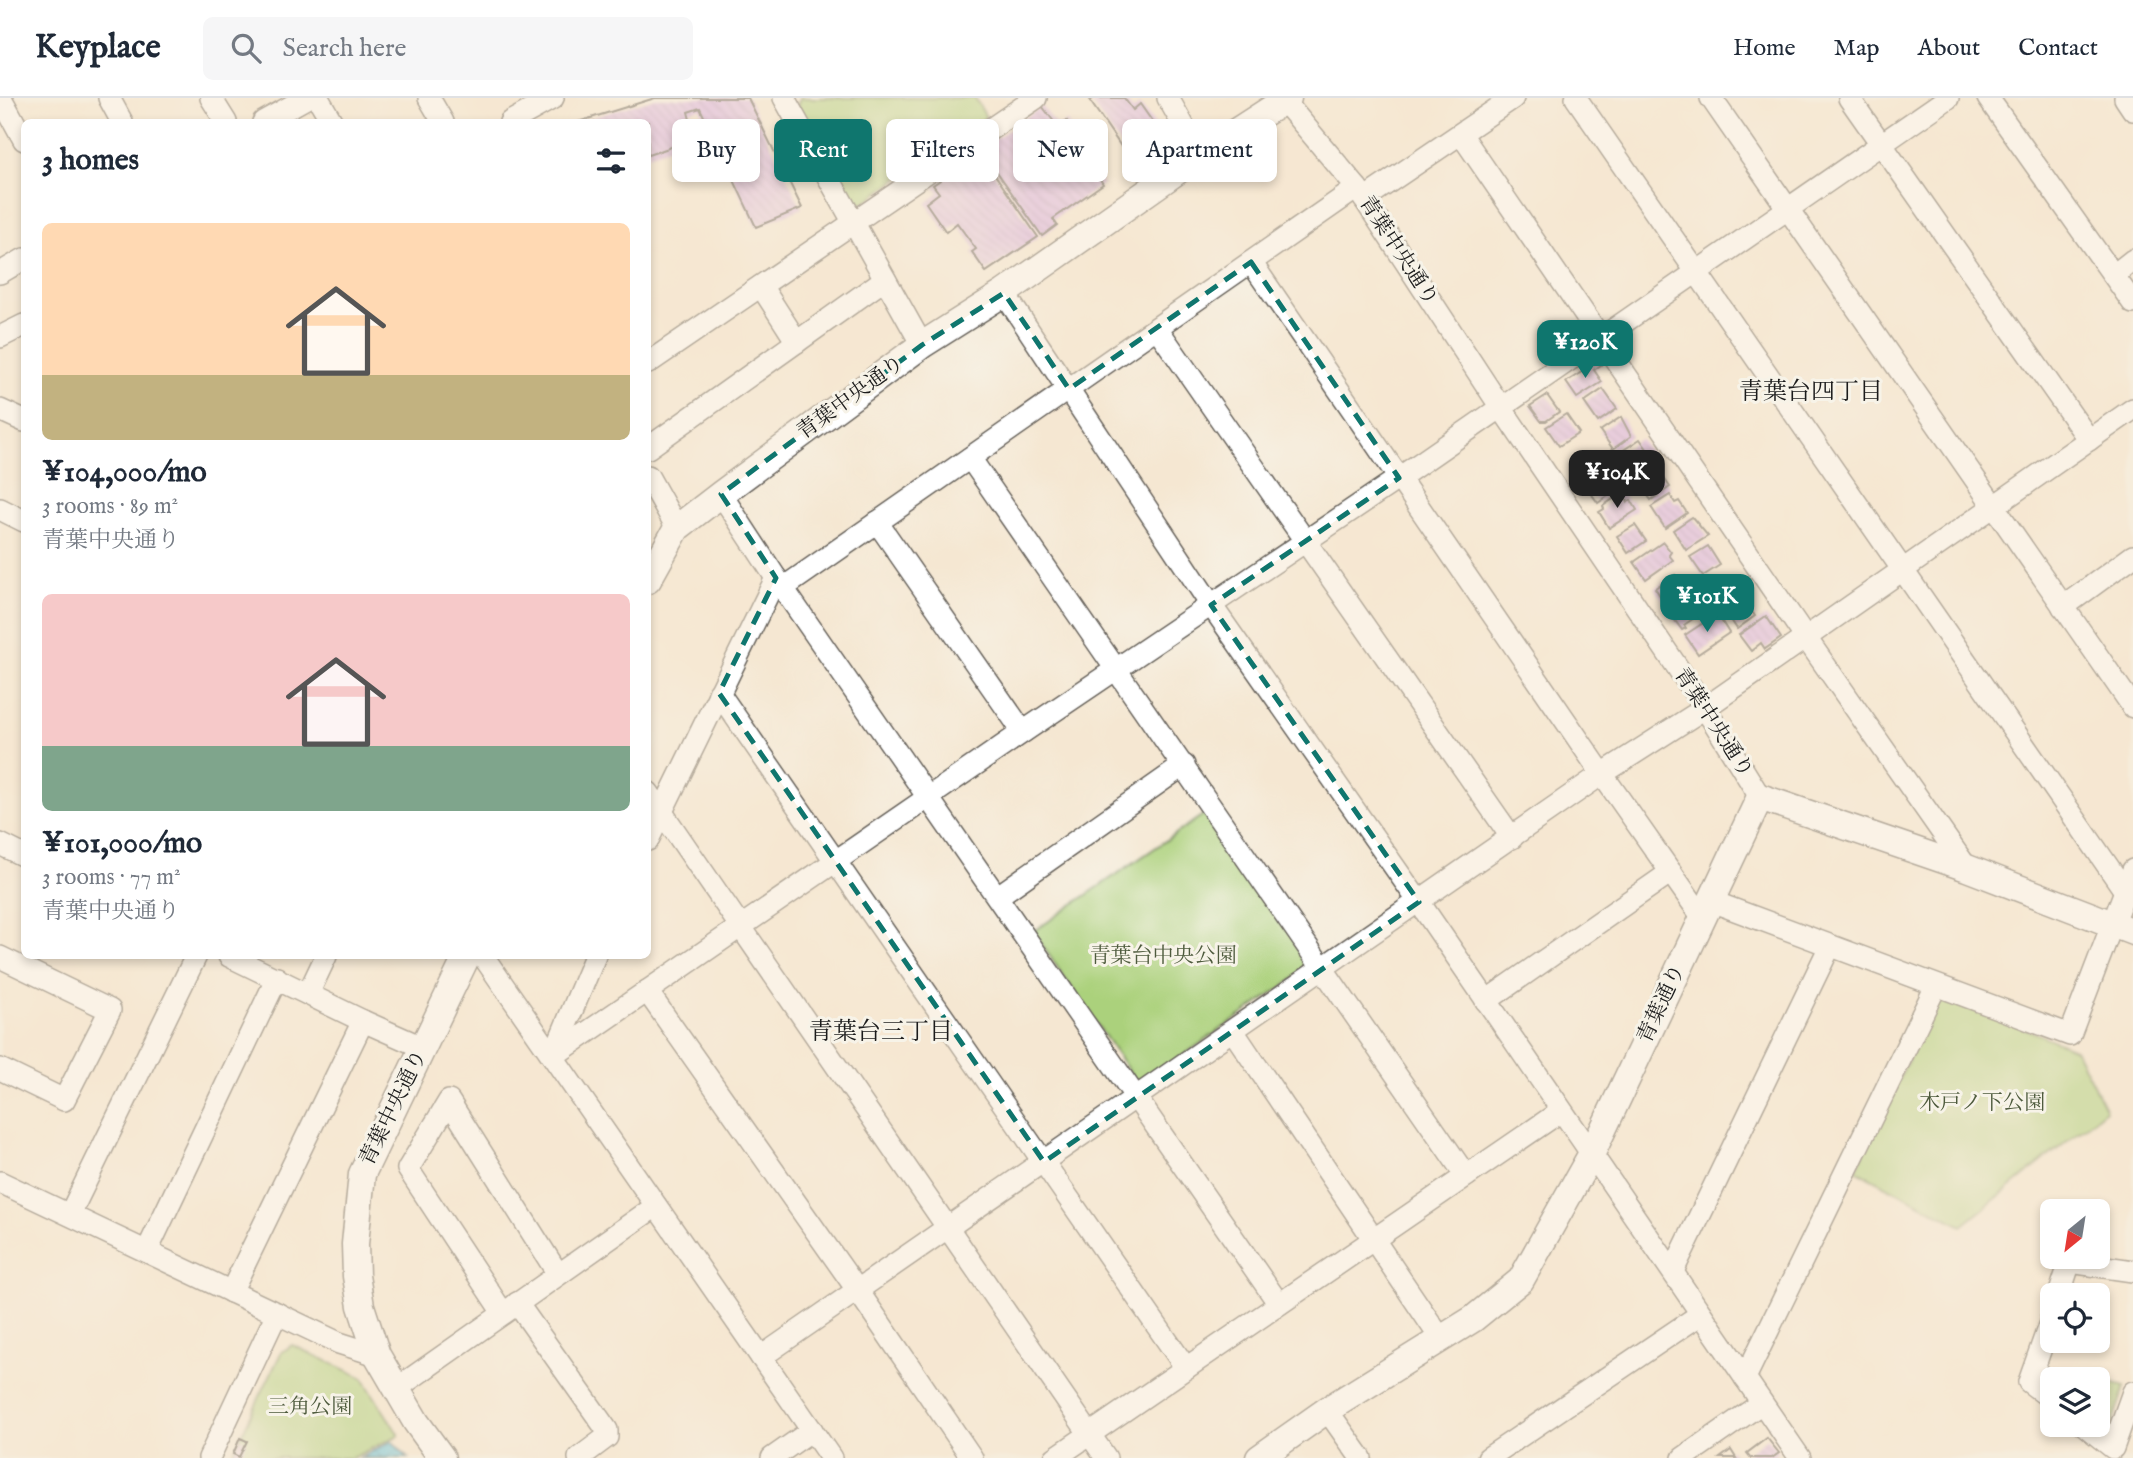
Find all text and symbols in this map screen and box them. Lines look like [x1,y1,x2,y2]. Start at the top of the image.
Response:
search box [203,17,693,80]
text: Keyplace [35,27,161,69]
icon: search [227,29,265,67]
text: Search here [283,32,407,65]
text: Home [1733,33,1796,64]
text: Map [1834,33,1880,64]
text: About [1918,33,1980,64]
text: Contact [2018,33,2098,64]
chip: Buy [672,119,760,182]
chip: Rent [774,119,872,182]
chip: Filters [886,119,999,182]
chip: New [1013,119,1108,182]
chip: Apartment [1122,119,1277,182]
text: 3 homes [42,142,139,180]
icon: filters [592,142,630,180]
street label: 青葉中央通り [1352,191,1444,311]
icon: home [273,268,399,394]
pin: ¥120K [1536,320,1634,380]
text: ¥120K [1553,328,1617,357]
street label: 青葉中央通り [792,350,910,446]
district label: 青葉台四丁目 [1739,377,1883,408]
pin: ¥104K [1568,450,1666,510]
text: ¥104,000/mo [42,454,207,492]
text: ¥104K [1585,458,1649,487]
text: 3 rooms · 89 m² [42,492,178,521]
text: 青葉中央通り [42,526,180,555]
pin: ¥101K [1658,574,1756,634]
text: ¥101K [1676,582,1738,611]
icon: home [273,639,399,765]
street label: 青葉中央通り [1667,663,1759,783]
text: ¥101,000/mo [42,825,202,863]
text: 3 rooms · 77 m² [42,863,181,892]
text: 青葉中央通り [42,897,180,926]
park label: 青葉台中央公園 [1090,943,1237,970]
street label: 青葉通り [1632,960,1692,1048]
district label: 青葉台三丁目 [809,1017,953,1048]
street label: 青葉中央通り [354,1045,434,1171]
park label: 木戸ノ下公園 [1919,1090,2045,1117]
north arrow [2040,1199,2110,1269]
map controls [2040,1199,2110,1437]
button: locate [2040,1283,2110,1353]
button: layers [2040,1367,2110,1437]
park label: 三角公園 [268,1394,352,1421]

